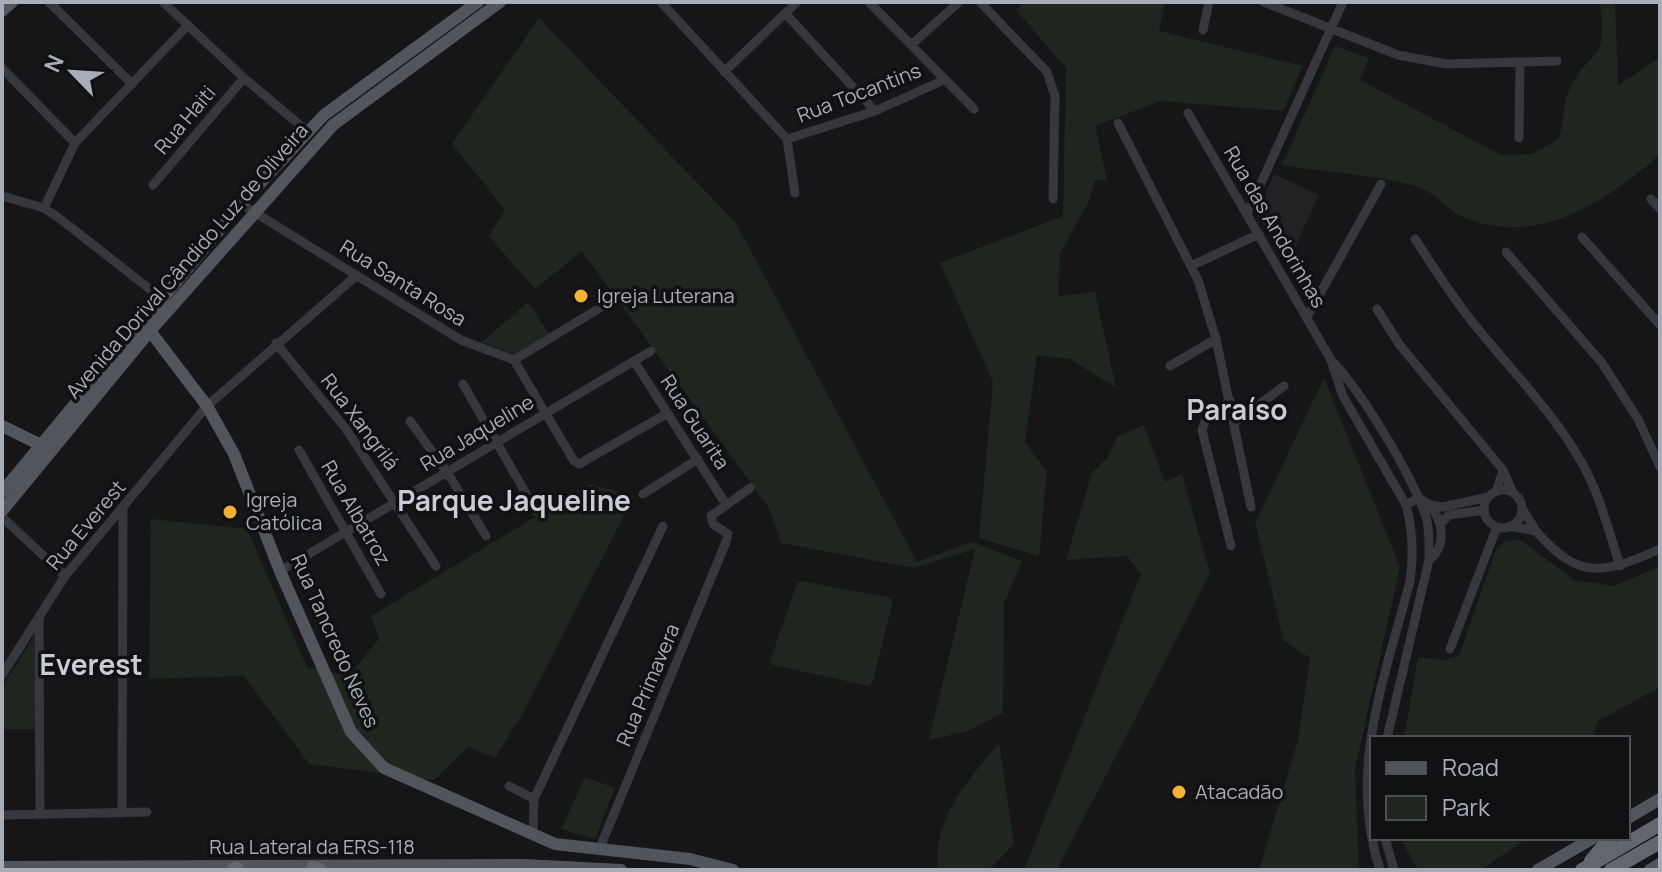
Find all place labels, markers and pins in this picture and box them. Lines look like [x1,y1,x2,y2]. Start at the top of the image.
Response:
place label: Igreja Luterana [597,282,735,309]
marker: Igreja Luterana [572,287,590,305]
place label: Igreja Católica [246,486,322,536]
marker: Igreja Católica [221,503,239,521]
place label: Atacadão [1195,778,1283,805]
marker: Atacadão [1170,783,1188,801]

